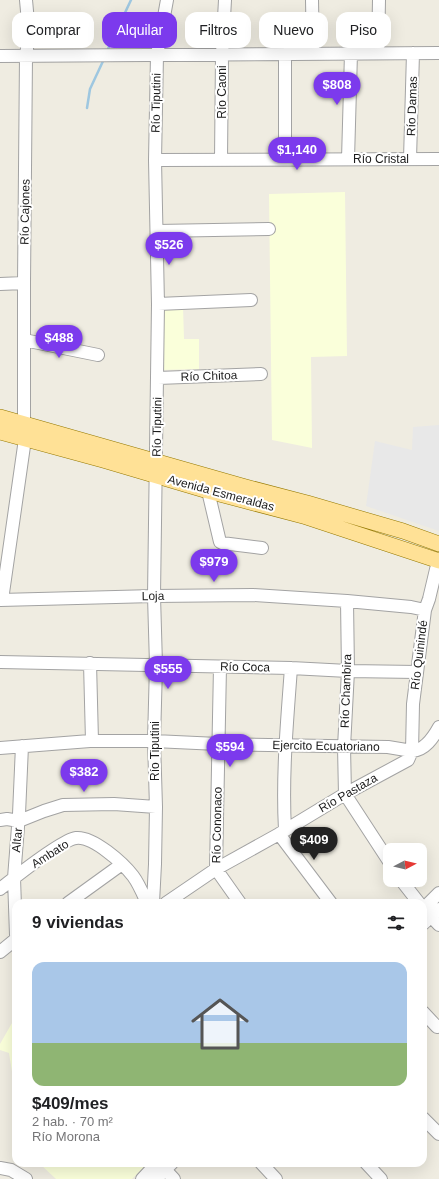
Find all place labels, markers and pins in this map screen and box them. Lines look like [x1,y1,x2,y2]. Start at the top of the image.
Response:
pin: $808 [313,72,361,106]
pin: $1,140 [264,137,330,171]
pin: $526 [145,232,193,266]
pin: $488 [35,325,83,359]
pin: $979 [190,549,238,583]
pin: $555 [144,656,192,690]
pin: $594 [206,734,254,768]
pin: $382 [60,759,108,793]
pin: $409 [290,827,338,861]

